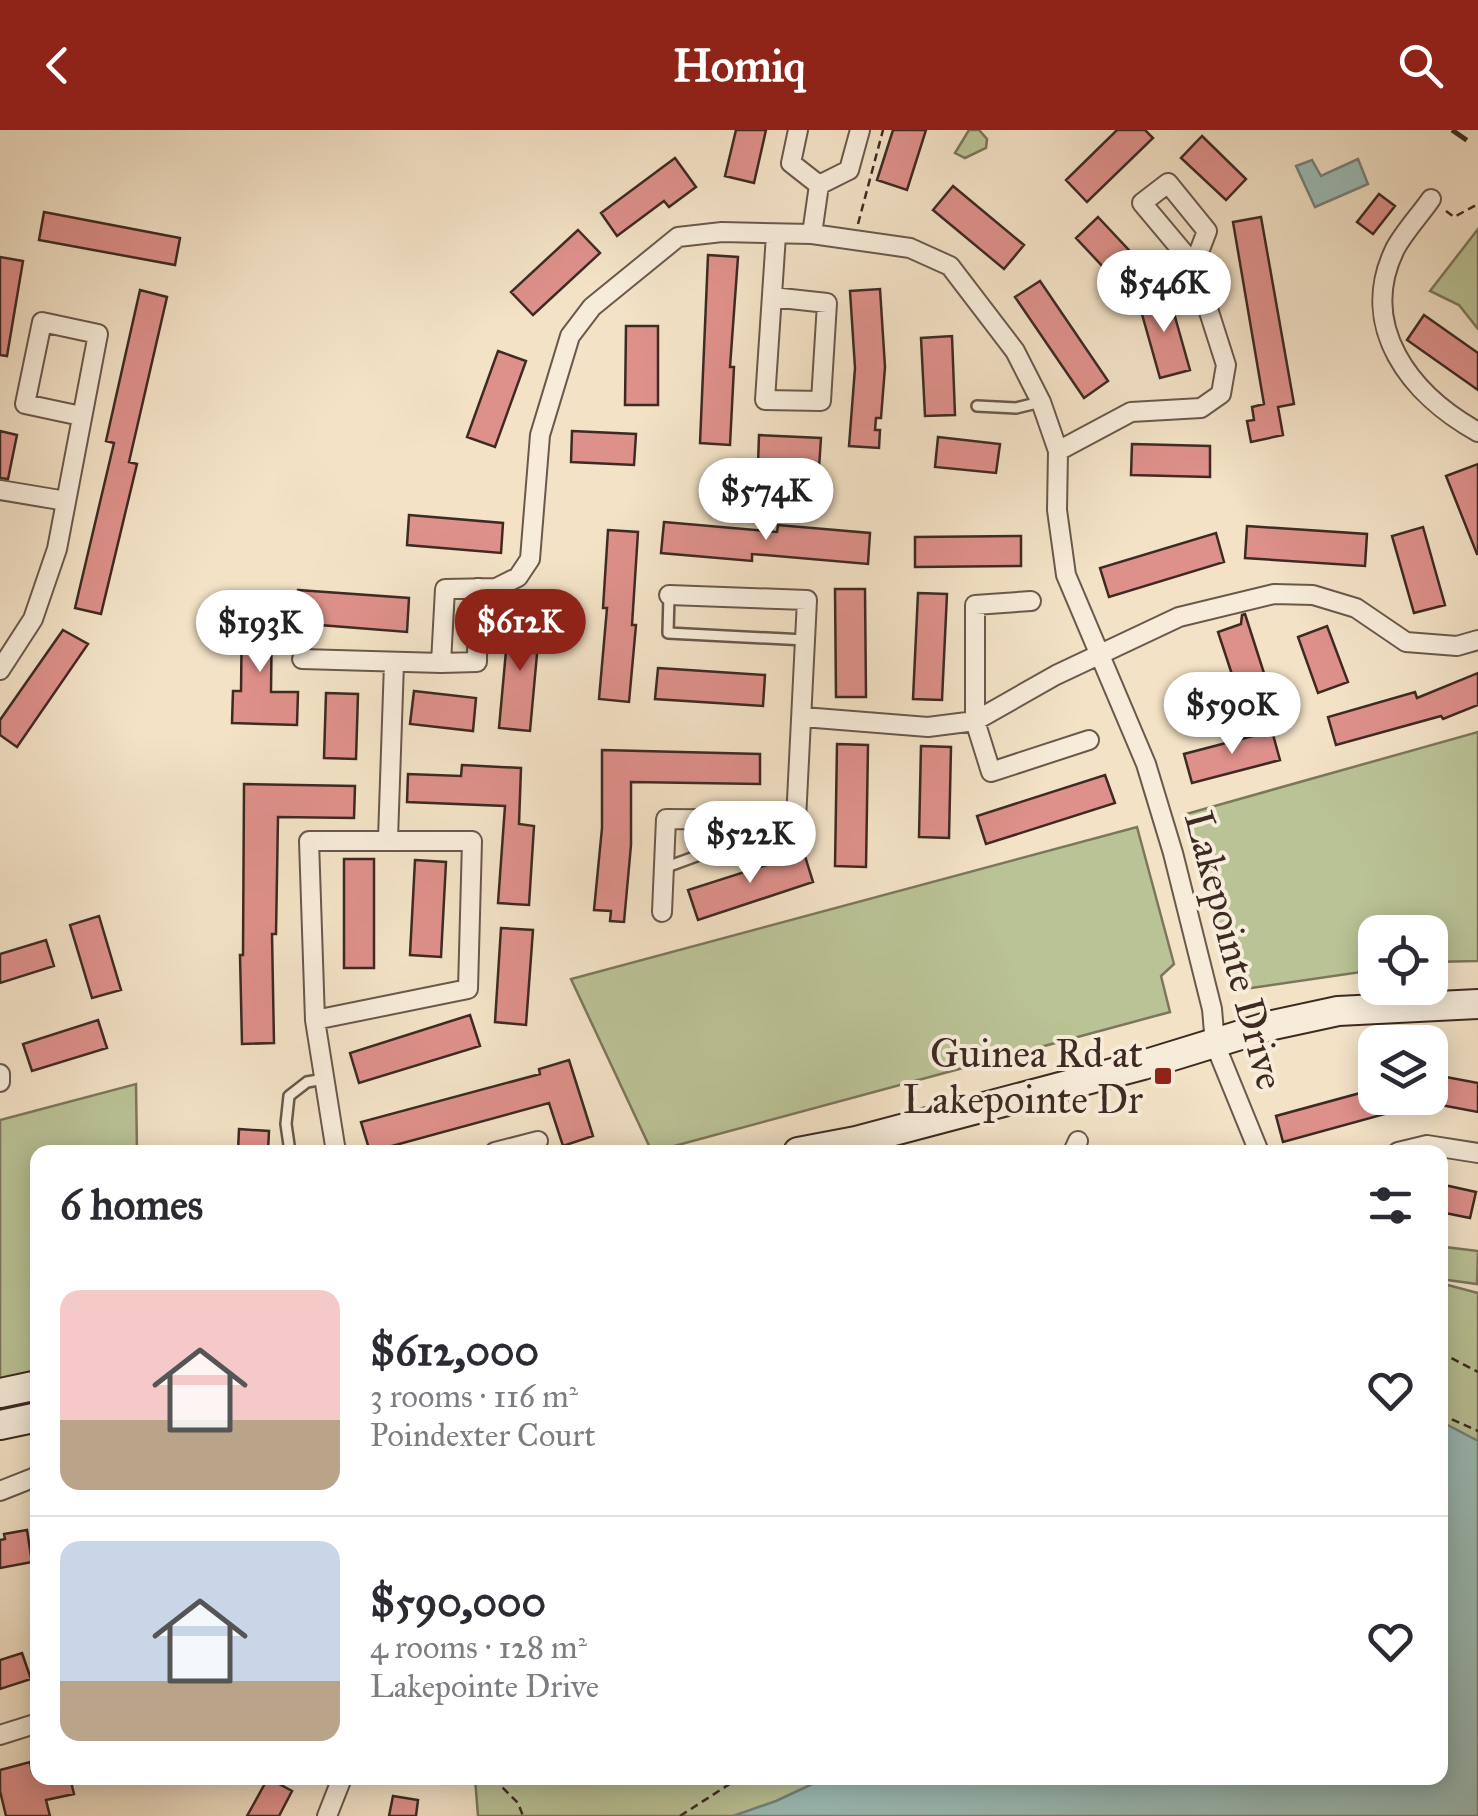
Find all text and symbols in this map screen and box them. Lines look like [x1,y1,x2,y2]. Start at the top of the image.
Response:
icon: back [30,38,85,93]
text: Homiq [673,38,805,93]
icon: search [1393,38,1448,93]
pin: $546K [1094,250,1234,335]
text: $546K [1119,263,1209,302]
pin: $574K [696,458,836,543]
text: $574K [721,471,811,510]
pin: $612K [450,589,590,674]
pin: $193K [190,590,330,675]
text: $612K [477,602,563,641]
text: $193K [218,603,302,642]
pin: $590K [1162,672,1302,757]
text: $590K [1186,685,1278,724]
pin: $522K [680,801,820,886]
street label: Lakepointe Drive [1174,806,1295,1095]
text: $522K [706,814,794,853]
map controls [1358,915,1448,1115]
button: locate [1358,915,1448,1005]
button: layers [1358,1025,1448,1115]
place label: Guinea Rd at Lakepointe Dr [903,1029,1143,1124]
marker: Guinea Rd at Lakepointe Dr [1152,1065,1174,1087]
icon: filters [1363,1178,1418,1233]
text: 6 homes [60,1179,203,1231]
text: $612,000 [370,1325,539,1377]
icon: home [140,1330,260,1450]
icon: heart [1363,1363,1418,1418]
text: 3 rooms · 116 m² [370,1377,578,1416]
text: Poindexter Court [370,1416,596,1455]
text: $590,000 [370,1576,546,1628]
icon: home [140,1581,260,1701]
icon: heart [1363,1614,1418,1669]
text: 4 rooms · 128 m² [370,1628,587,1667]
text: Lakepointe Drive [370,1667,599,1706]

